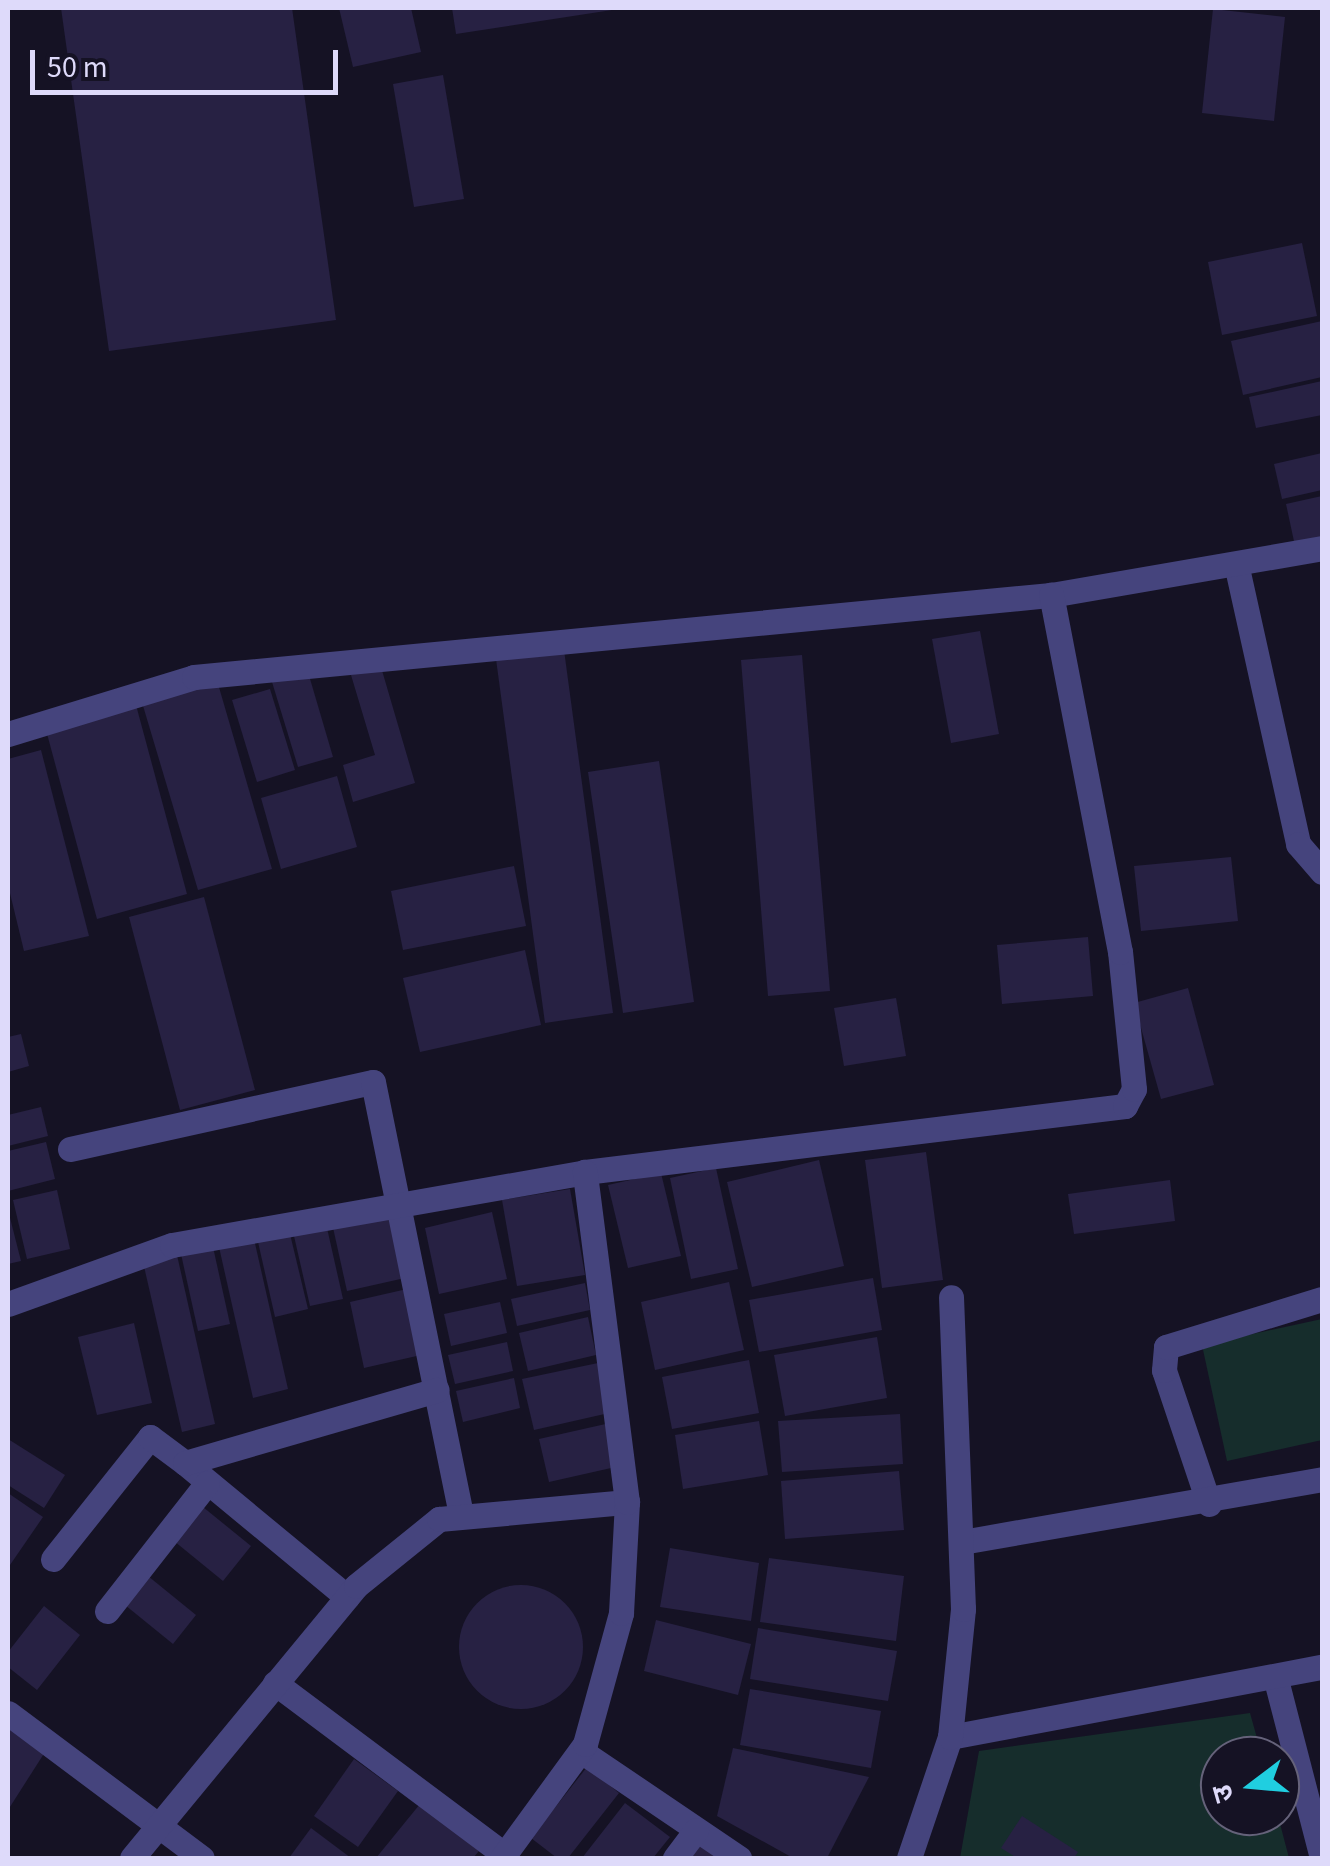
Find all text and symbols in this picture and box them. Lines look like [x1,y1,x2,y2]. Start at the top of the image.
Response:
scale bar [35,30,342,92]
text: 50 m [47,46,108,89]
north arrow [1200,1736,1300,1836]
text: उ [1202,1780,1245,1807]

